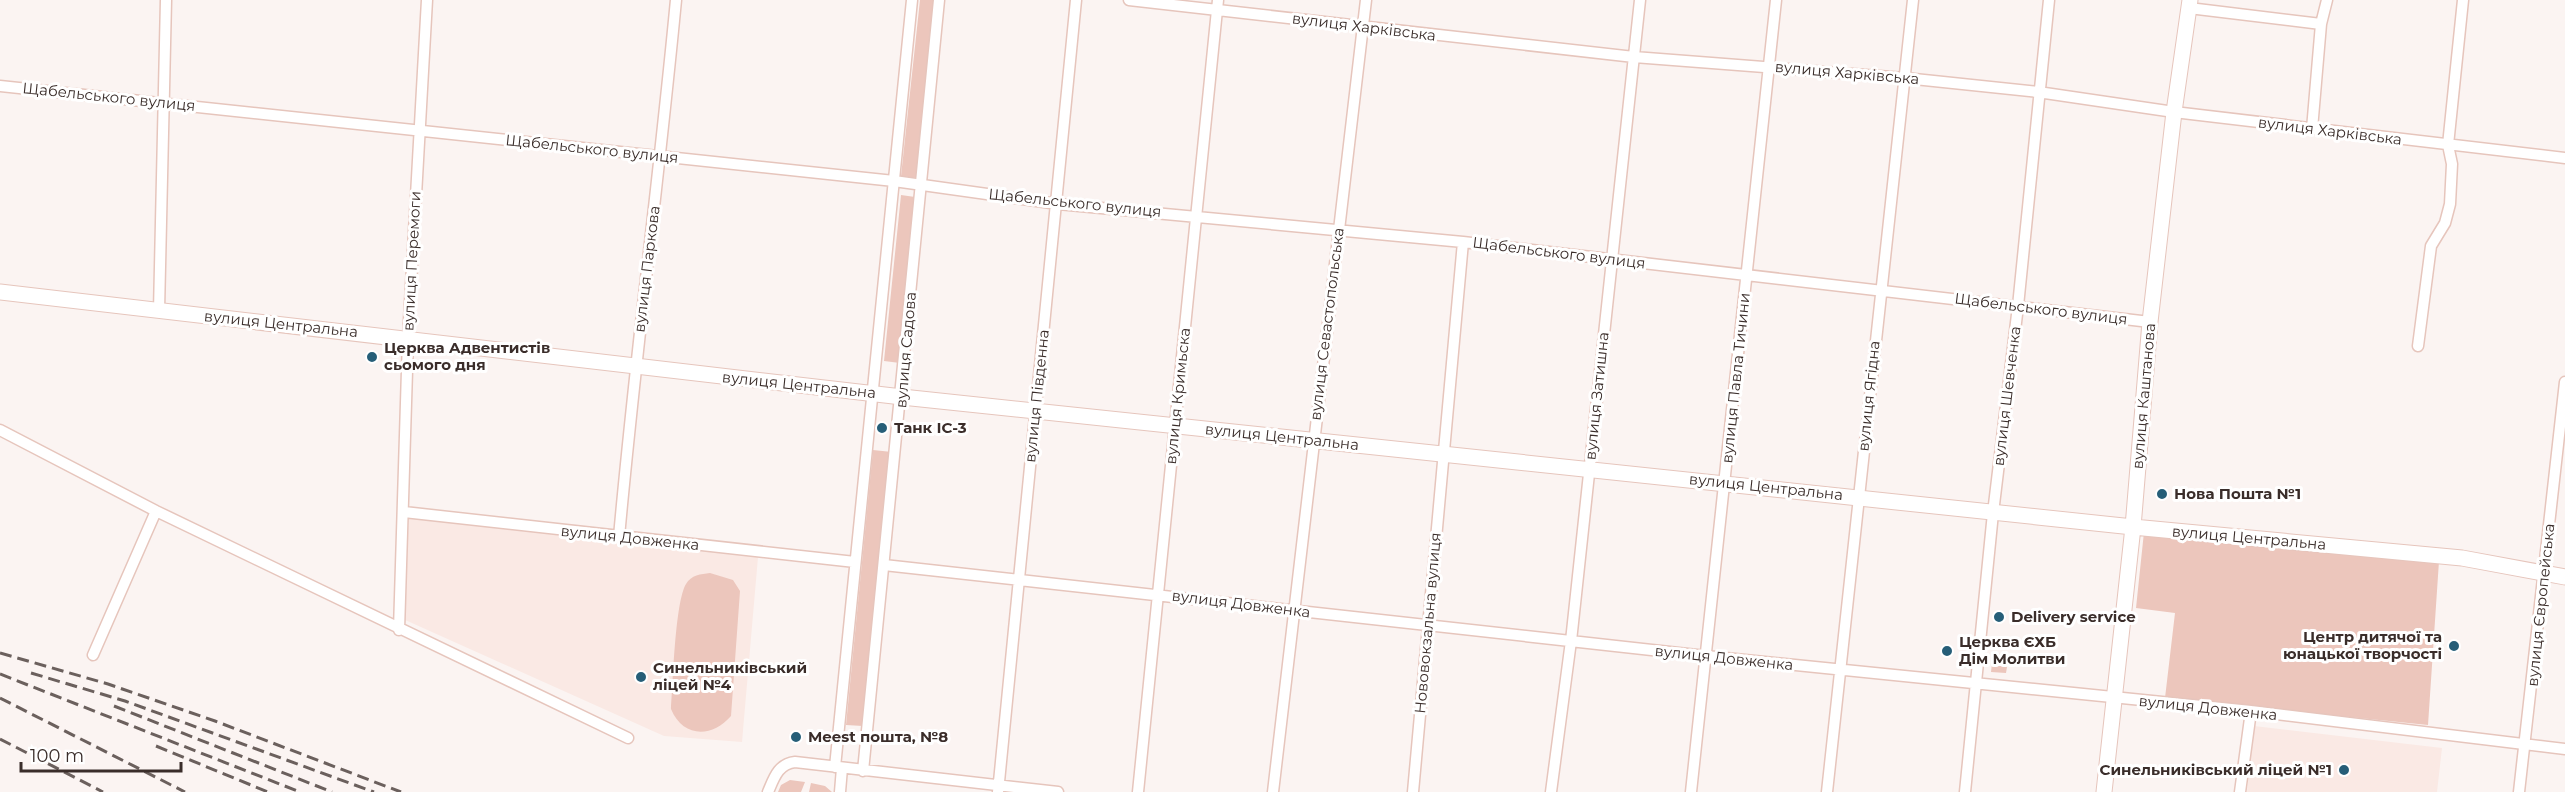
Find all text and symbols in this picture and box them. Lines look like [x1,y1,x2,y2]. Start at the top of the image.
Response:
street label: вулиця Харківська [1291,8,1437,45]
street label: вулиця Харківська [1774,57,1920,88]
street label: Щабельського вулиця [22,78,196,115]
street label: вулиця Харківська [2257,112,2403,149]
street label: Щабельського вулиця [505,130,679,167]
street label: Щабельського вулиця [988,184,1162,221]
street label: вулиця Перемоги [398,190,425,332]
street label: вулиця Паркова [629,205,664,333]
street label: вулиця Севастопольська [1305,226,1348,421]
street label: Щабельського вулиця [1472,232,1646,273]
street label: Щабельського вулиця [1954,288,2128,329]
street label: вулиця Садова [891,291,920,409]
street label: вулиця Павла Тичини [1717,292,1754,464]
street label: вулиця Центральна [203,306,359,341]
street label: вулиця Каштанова [2128,322,2159,470]
street label: вулиця Шевченка [1988,325,2025,467]
street label: вулиця Кримьска [1161,327,1194,465]
street label: вулиця Південна [1020,328,1053,464]
street label: вулиця Затишна [1580,331,1613,461]
place label: Церква Адвентистів сьомого дня [384,338,550,374]
street label: вулиця Ягідна [1853,340,1884,452]
marker: Церква Адвентистів сьомого дня [365,350,379,364]
street label: вулиця Центральна [721,367,877,402]
place label: Танк ІС-3 [894,418,967,437]
street label: вулиця Центральна [1204,419,1360,454]
marker: Танк ІС-3 [875,421,889,435]
street label: вулиця Центральна [1688,469,1844,504]
place label: Нова Пошта №1 [2174,484,2301,503]
marker: Нова Пошта №1 [2155,487,2169,501]
street label: вулиця Довженка [560,521,700,554]
street label: вулиця Центральна [2171,521,2327,554]
street label: вулиця Європейська [2522,523,2559,687]
street label: Нововокзальна вулиця [1410,532,1445,714]
street label: вулиця Довженка [1171,586,1311,621]
place label: Delivery service [2011,607,2136,626]
marker: Delivery service [1992,610,2006,624]
place label: Центр дитячої та юнацької творчості [2283,627,2442,663]
place label: Церква ЄХБ Дім Молитви [1959,632,2065,668]
marker: Центр дитячої та юнацької творчості [2447,639,2461,653]
street label: вулиця Довженка [1654,641,1794,674]
marker: Церква ЄХБ Дім Молитви [1940,644,1954,658]
place label: Синельниківський ліцей №4 [653,658,807,694]
marker: Синельниківський ліцей №4 [634,670,648,684]
street label: вулиця Довженка [2138,691,2278,724]
place label: Meest пошта, №8 [808,727,948,746]
marker: Meest пошта, №8 [789,730,803,744]
scale bar [21,735,182,773]
text: 100 m [30,745,84,767]
place label: Синельниківський ліцей №1 [2100,760,2332,779]
marker: Синельниківський ліцей №1 [2337,763,2351,777]

